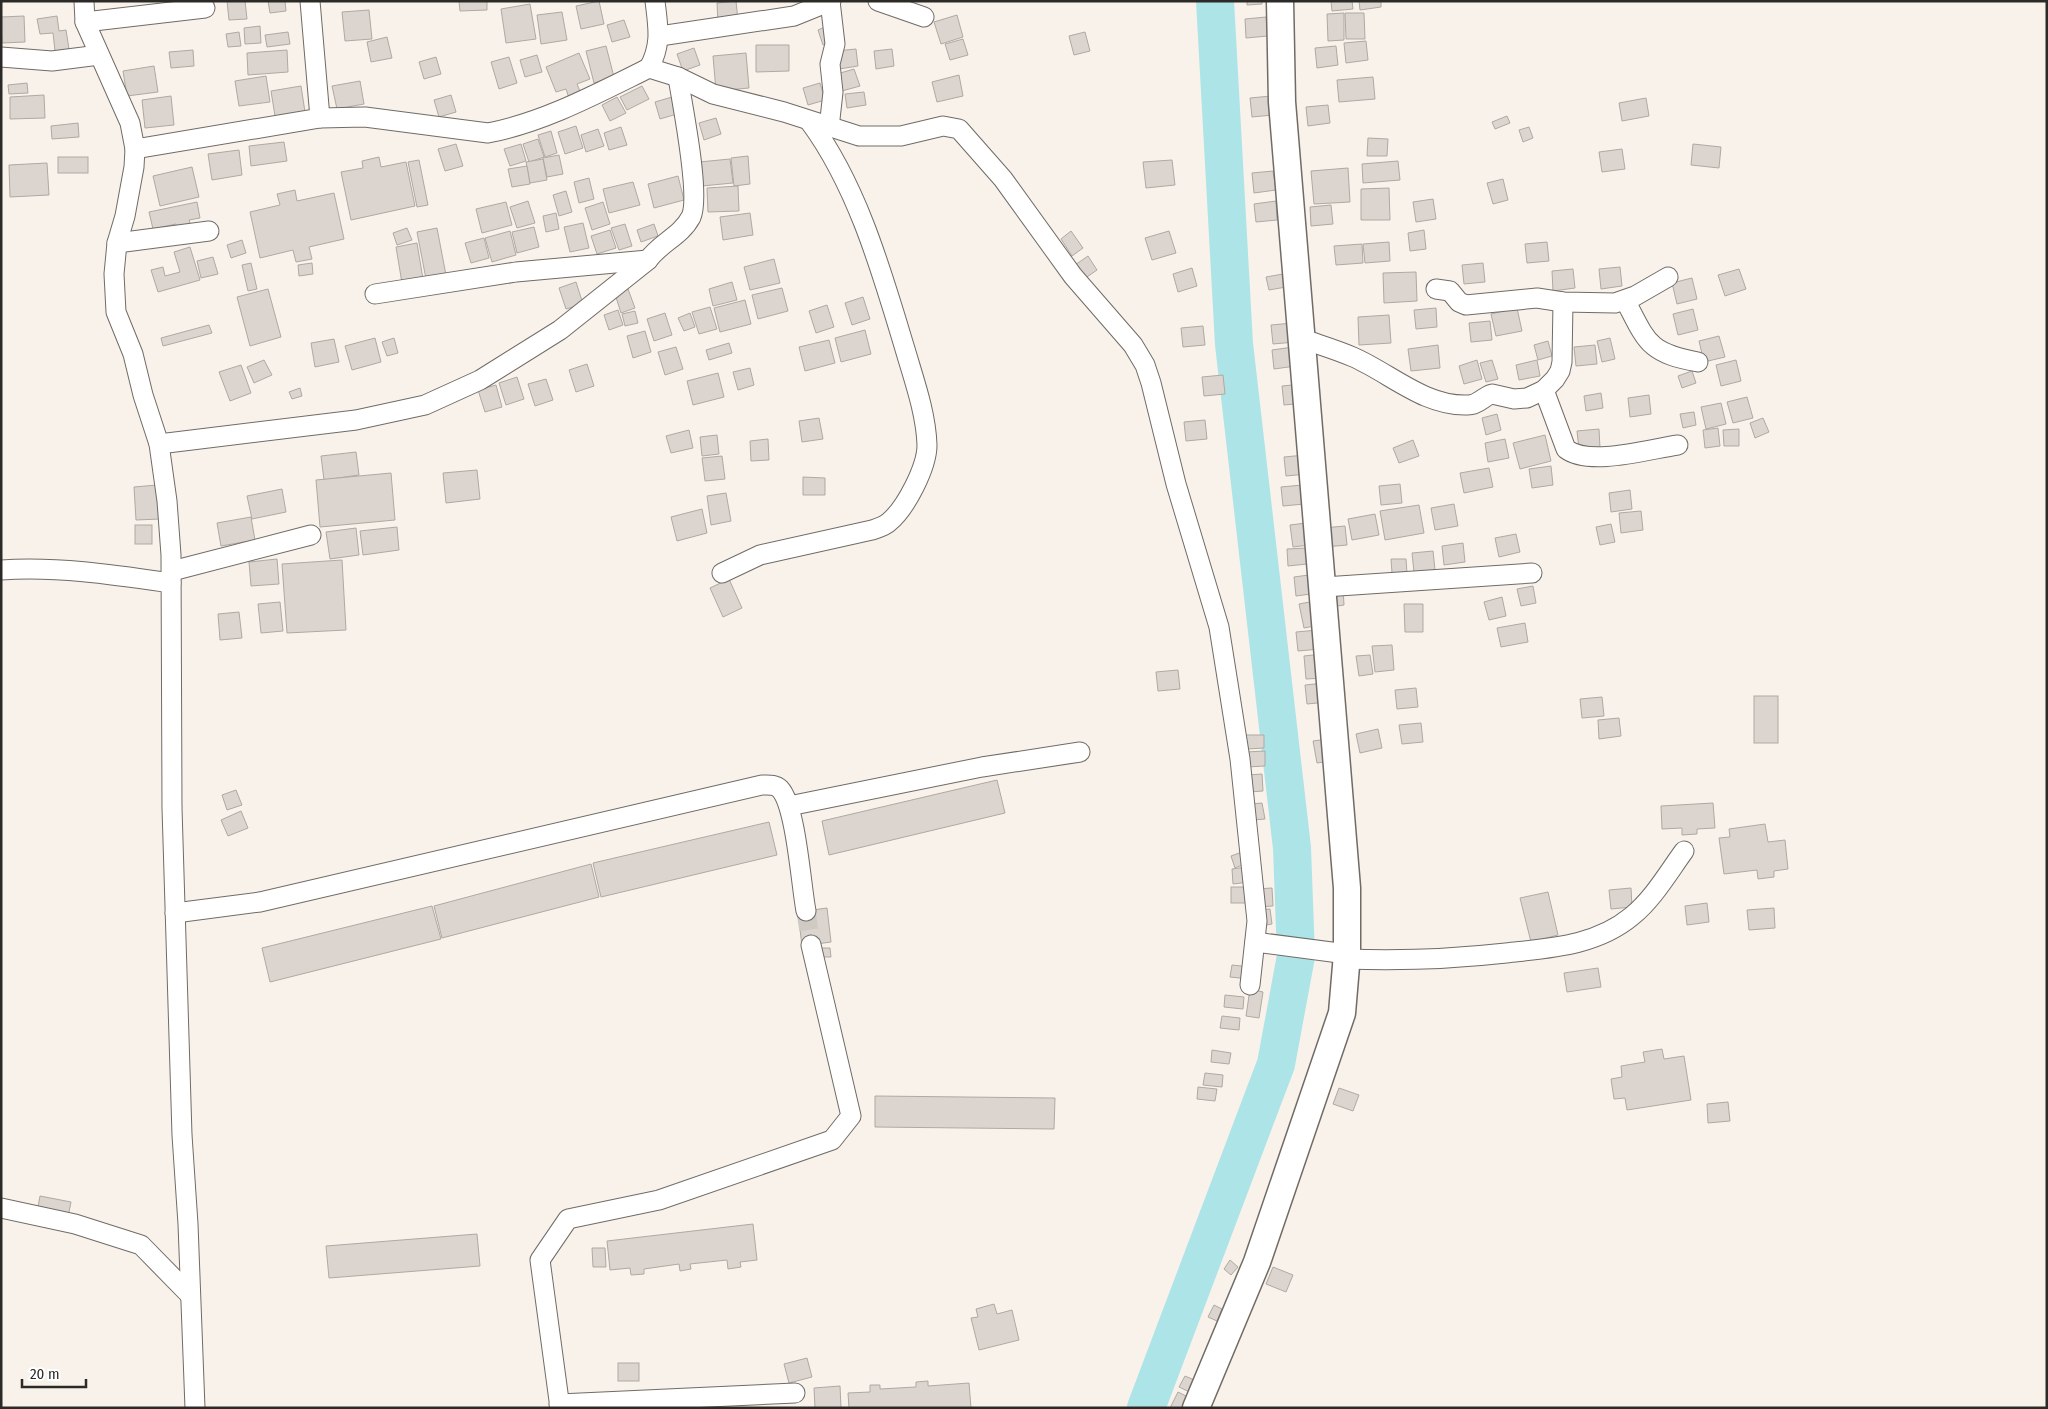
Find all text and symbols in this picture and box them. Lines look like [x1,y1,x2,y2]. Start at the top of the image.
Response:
scale bar [22,1356,86,1388]
text: 20 m [30,1365,60,1383]

